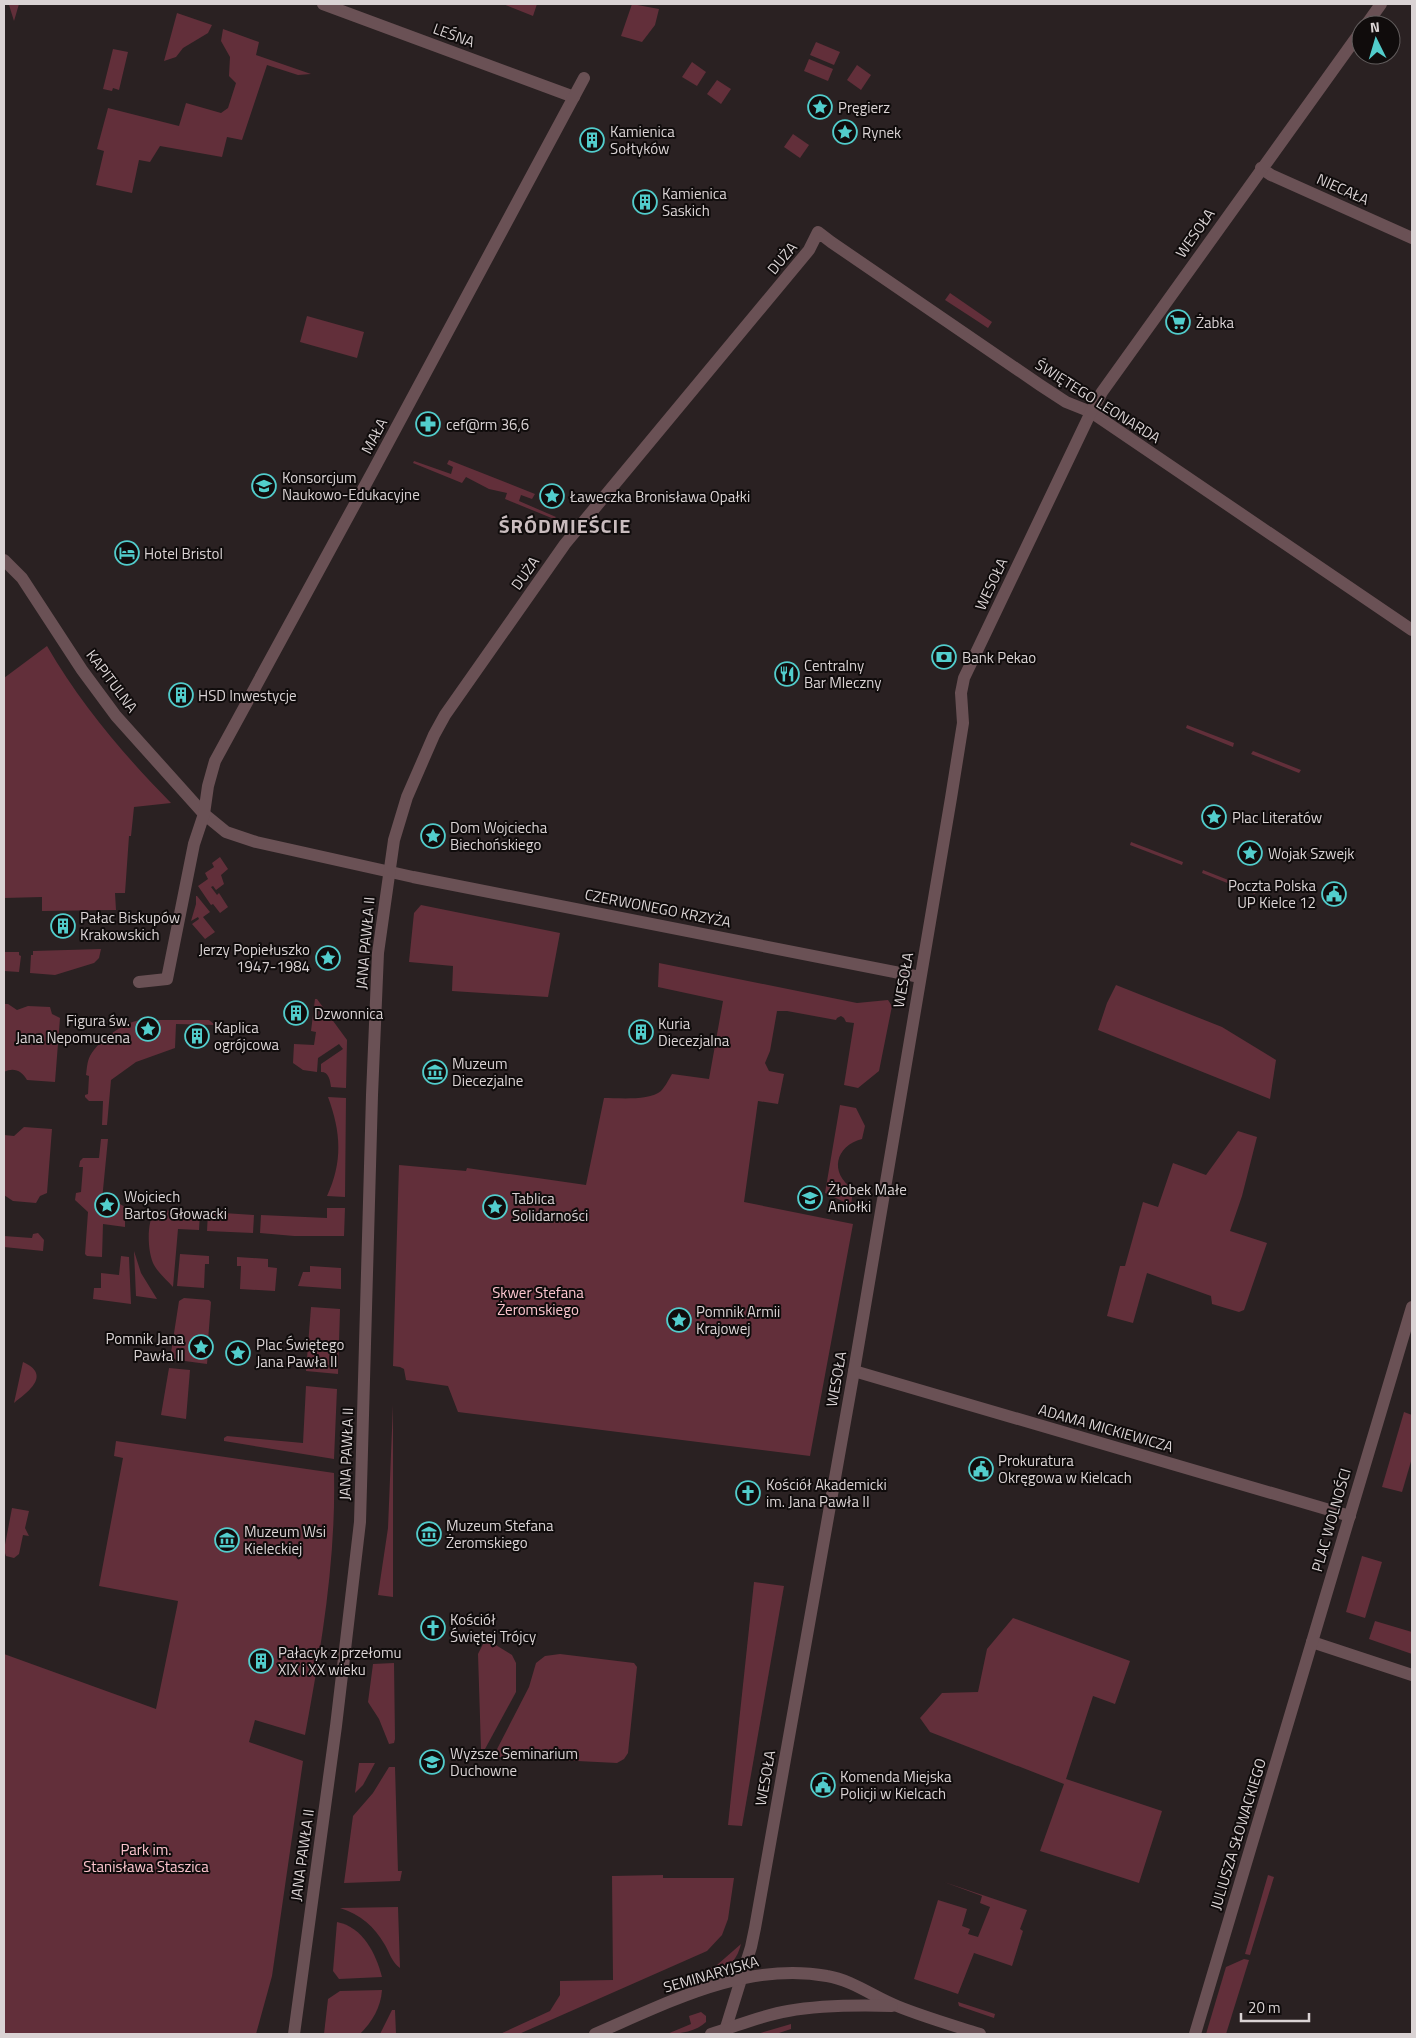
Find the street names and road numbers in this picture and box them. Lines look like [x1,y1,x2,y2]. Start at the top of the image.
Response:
street label: LEŚNA [430,17,478,53]
street label: NIECAŁA [1313,167,1373,211]
street label: WESOŁA [1170,204,1220,262]
street label: DUŻA [762,237,803,279]
street label: ŚWIĘTEGO LEONARDA [1031,353,1165,449]
street label: MAŁA [355,414,393,458]
street label: DUŻA [505,551,545,594]
street label: WESOŁA [969,554,1013,614]
street label: KAPITULNA [81,645,143,717]
street label: CZERWONEGO KRZYŻA [583,883,733,933]
street label: JANA PAWŁA II [349,896,381,990]
street label: WESOŁA [887,950,919,1009]
street label: WESOŁA [820,1349,852,1408]
street label: ADAMA MICKIEWICZA [1036,1398,1176,1458]
street label: JANA PAWŁA II [333,1407,359,1501]
street label: PLAC WOLNOŚCI [1305,1466,1357,1574]
street label: WESOŁA [749,1748,781,1807]
street label: JULIUSZA SŁOWACKIEGO [1204,1755,1272,1913]
street label: JANA PAWŁA II [284,1807,320,1903]
street label: SEMINARYJSKA [661,1949,761,1999]

